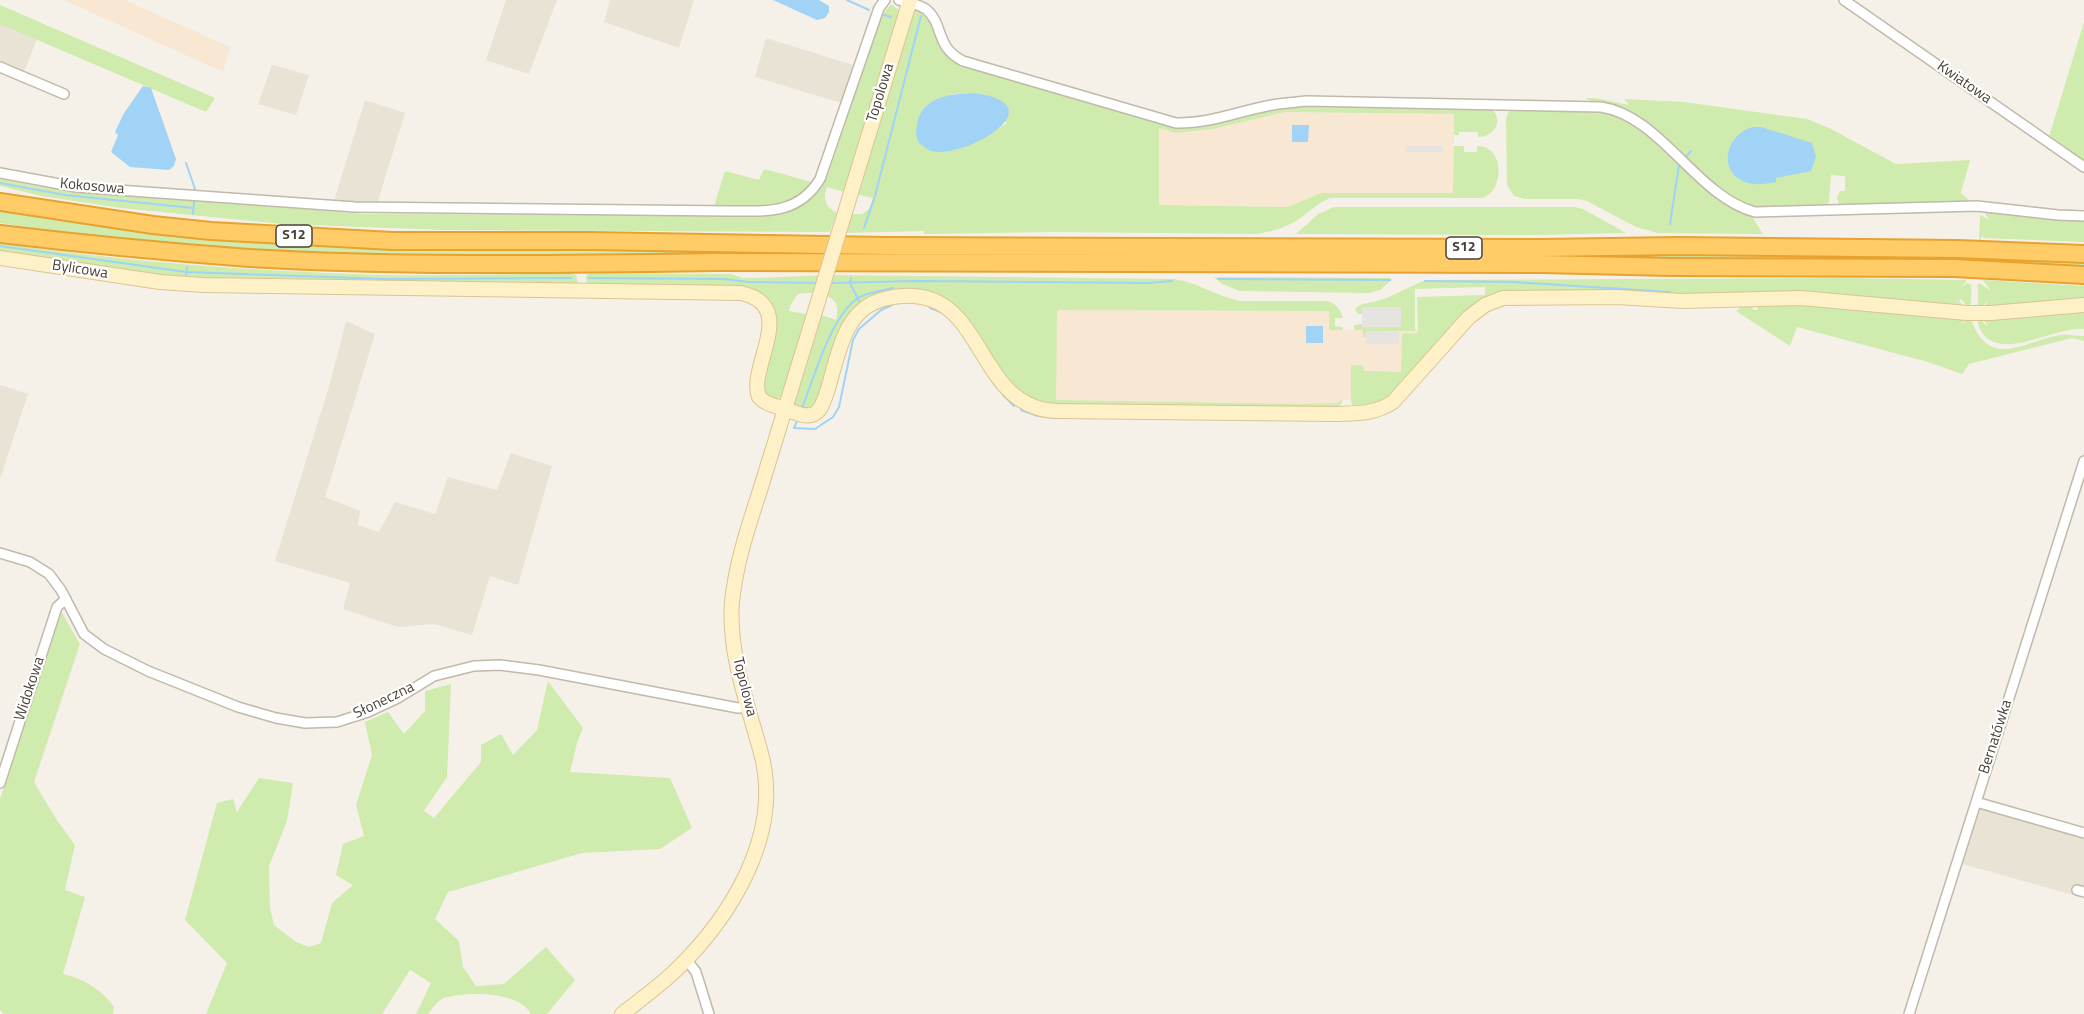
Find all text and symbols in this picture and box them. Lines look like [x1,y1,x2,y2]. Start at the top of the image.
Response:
street label: Kwiatowa [1933,58,1995,108]
street label: Topolowa [864,61,898,125]
street label: Kokosowa [59,175,125,199]
road number: S12 [276,225,312,247]
road number: S12 [1446,237,1482,259]
street label: Bylicowa [51,257,109,283]
street label: Widokowa [11,655,49,723]
street label: Topolowa [728,655,760,719]
street label: Słoneczna [351,679,417,723]
street label: Bernatówka [1976,698,2016,776]

